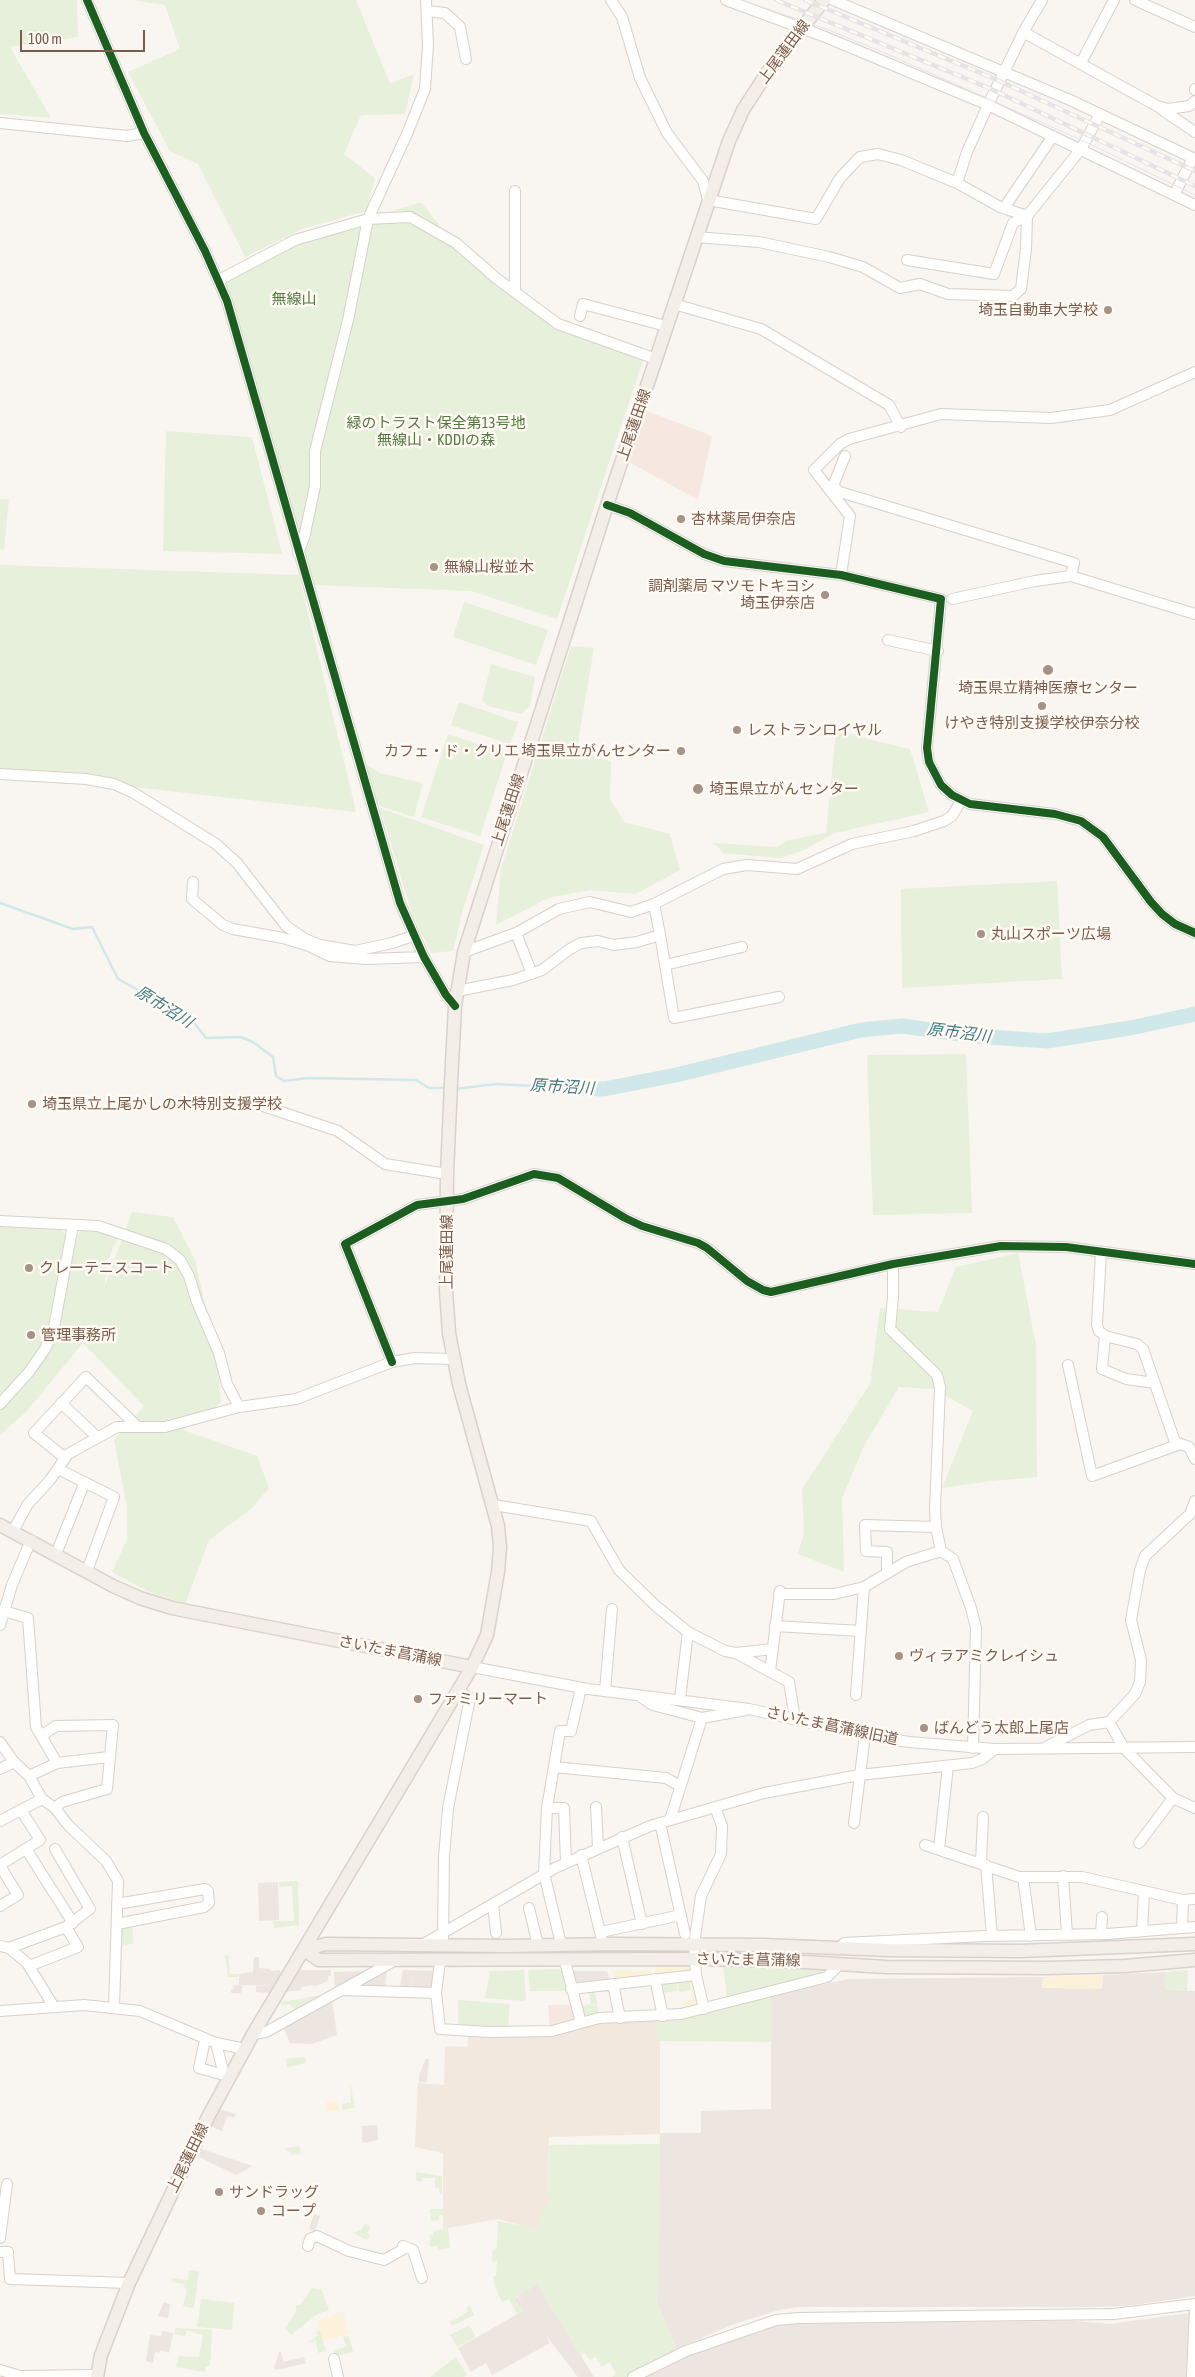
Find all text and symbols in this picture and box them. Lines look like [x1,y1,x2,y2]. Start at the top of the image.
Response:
street label: 上尾蓮田線 [754,17,814,87]
scale bar [22,20,148,52]
text: 100 m [28,30,62,47]
park label: 無線山 [272,290,316,308]
place label: 埼玉自動車大学校 [978,301,1098,319]
marker: 埼玉自動車大学校 [1102,304,1114,316]
street label: 上尾蓮田線 [613,387,655,463]
park label: 緑のトラスト保全第13号地 無線山・KDDIの森 [346,414,526,449]
place label: 杏林薬局伊奈店 [691,510,796,528]
marker: 杏林薬局伊奈店 [675,513,687,525]
place label: 無線山桜並木 [444,558,534,576]
marker: 無線山桜並木 [428,561,440,573]
place label: 調剤薬局 マツモトキヨシ 埼玉伊奈店 [648,577,815,612]
marker: 調剤薬局 マツモトキヨシ 埼玉伊奈店 [819,589,831,601]
marker: 埼玉県立精神医療センター [1041,663,1055,677]
place label: 埼玉県立精神医療センター [958,679,1138,697]
marker: けやき特別支援学校伊奈分校 [1036,700,1048,712]
place label: けやき特別支援学校伊奈分校 [945,714,1139,732]
place label: レストランロイヤル [747,721,882,739]
marker: レストランロイヤル [731,724,743,736]
place label: カフェ・ド・クリエ 埼玉県立がんセンター [384,742,671,760]
marker: カフェ・ド・クリエ 埼玉県立がんセンター [675,745,687,757]
street label: 上尾蓮田線 [488,772,528,848]
place label: 埼玉県立がんセンター [709,780,859,798]
marker: 埼玉県立がんセンター [691,782,705,796]
place label: 丸山スポーツ広場 [991,925,1111,943]
marker: 丸山スポーツ広場 [975,928,987,940]
water label: 原市沼川 [132,982,196,1032]
water label: 原市沼川 [926,1020,992,1046]
water label: 原市沼川 [530,1076,594,1098]
place label: 埼玉県立上尾かしの木特別支援学校 [42,1095,282,1113]
marker: 埼玉県立上尾かしの木特別支援学校 [26,1098,38,1110]
street label: 上尾蓮田線 [438,1215,456,1289]
place label: クレーテニスコート [39,1259,174,1277]
marker: クレーテニスコート [23,1262,35,1274]
place label: 管理事務所 [41,1326,116,1344]
marker: 管理事務所 [25,1329,37,1341]
street label: さいたま菖蒲線 [337,1632,443,1670]
place label: ヴィラアミクレイシュ [909,1647,1059,1665]
marker: ヴィラアミクレイシュ [893,1650,905,1662]
place label: ファミリーマート [428,1690,548,1708]
marker: ファミリーマート [412,1693,424,1705]
street label: さいたま菖蒲線旧道 [764,1703,900,1749]
place label: ばんどう太郎上尾店 [934,1719,1069,1737]
marker: ばんどう太郎上尾店 [918,1722,930,1734]
street label: さいたま菖蒲線 [695,1950,801,1970]
street label: 上尾蓮田線 [163,2120,213,2196]
place label: サンドラッグ [229,2183,319,2201]
marker: サンドラッグ [213,2186,225,2198]
place label: コープ [271,2202,316,2220]
marker: コープ [255,2205,267,2217]

